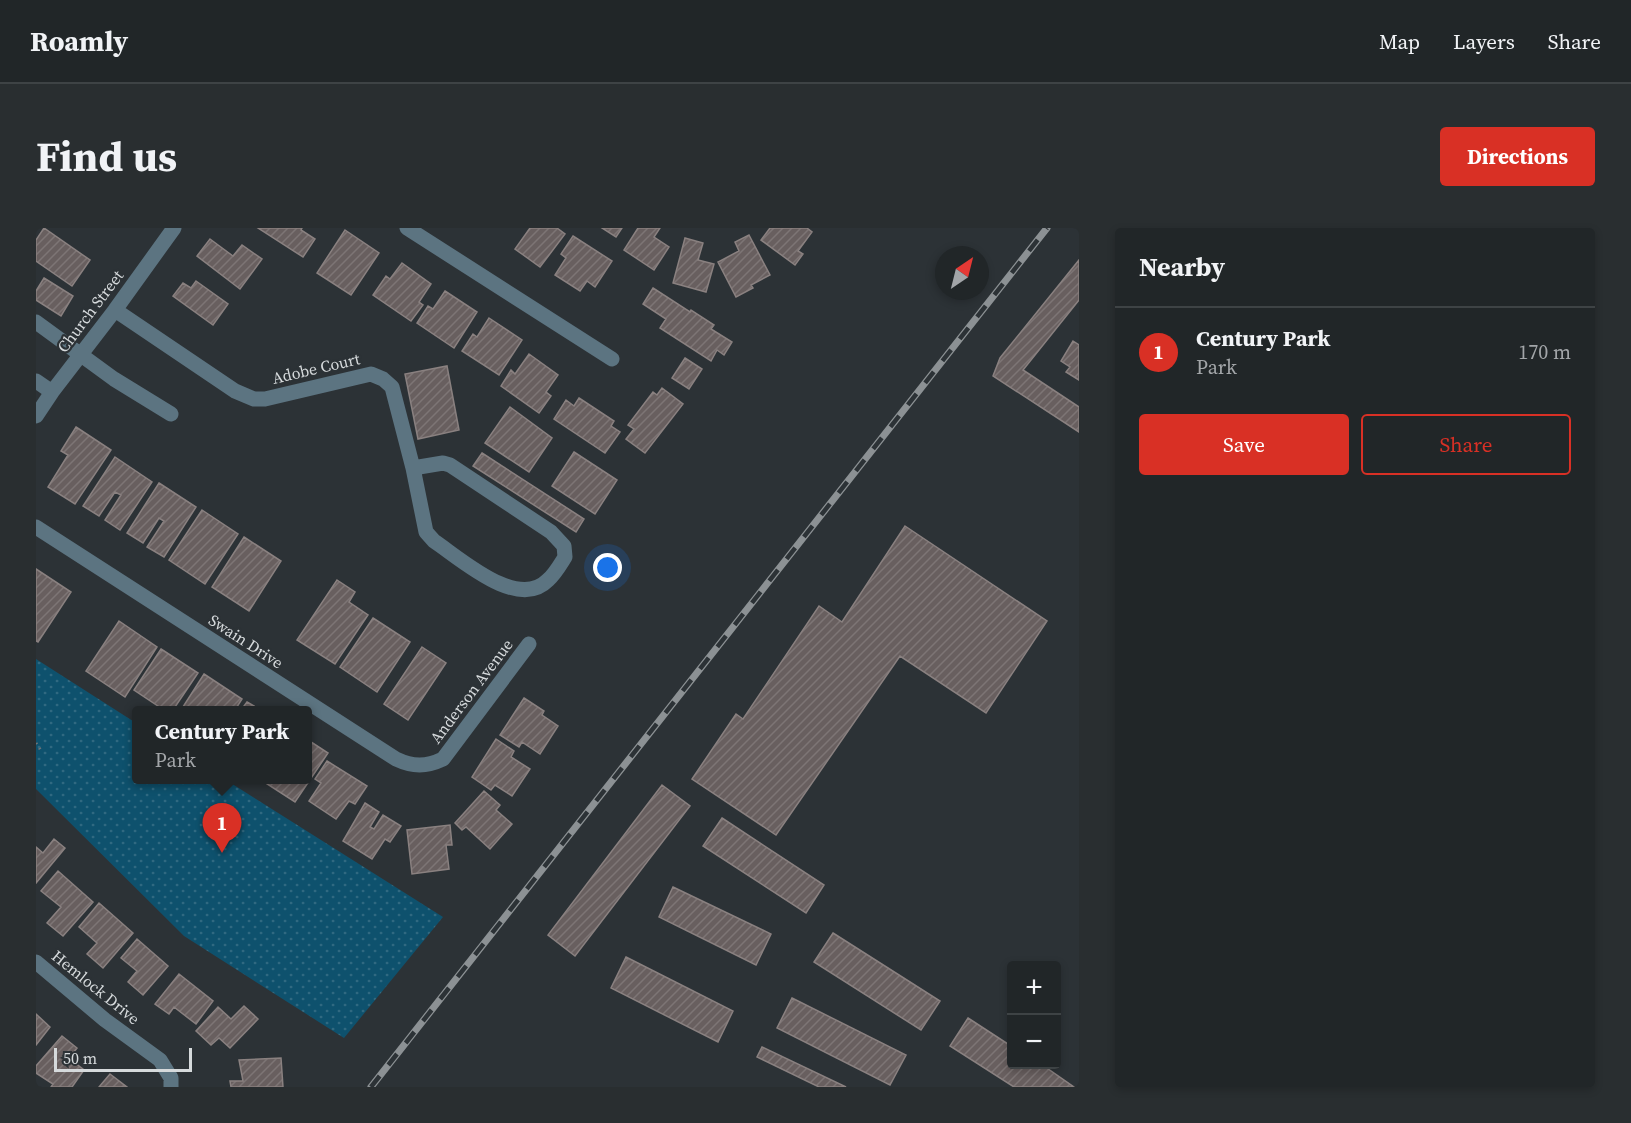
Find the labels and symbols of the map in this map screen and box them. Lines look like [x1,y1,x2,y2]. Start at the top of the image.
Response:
north arrow [935,246,989,300]
street label: Church Street [52,265,129,357]
street label: Adobe Court [270,347,363,389]
your location [593,553,622,582]
street label: Swain Drive [204,609,288,673]
street label: Anderson Avenue [424,634,518,748]
pin: 1 [202,804,242,853]
street label: Hemlock Drive [47,945,145,1029]
scale bar [54,1045,192,1072]

